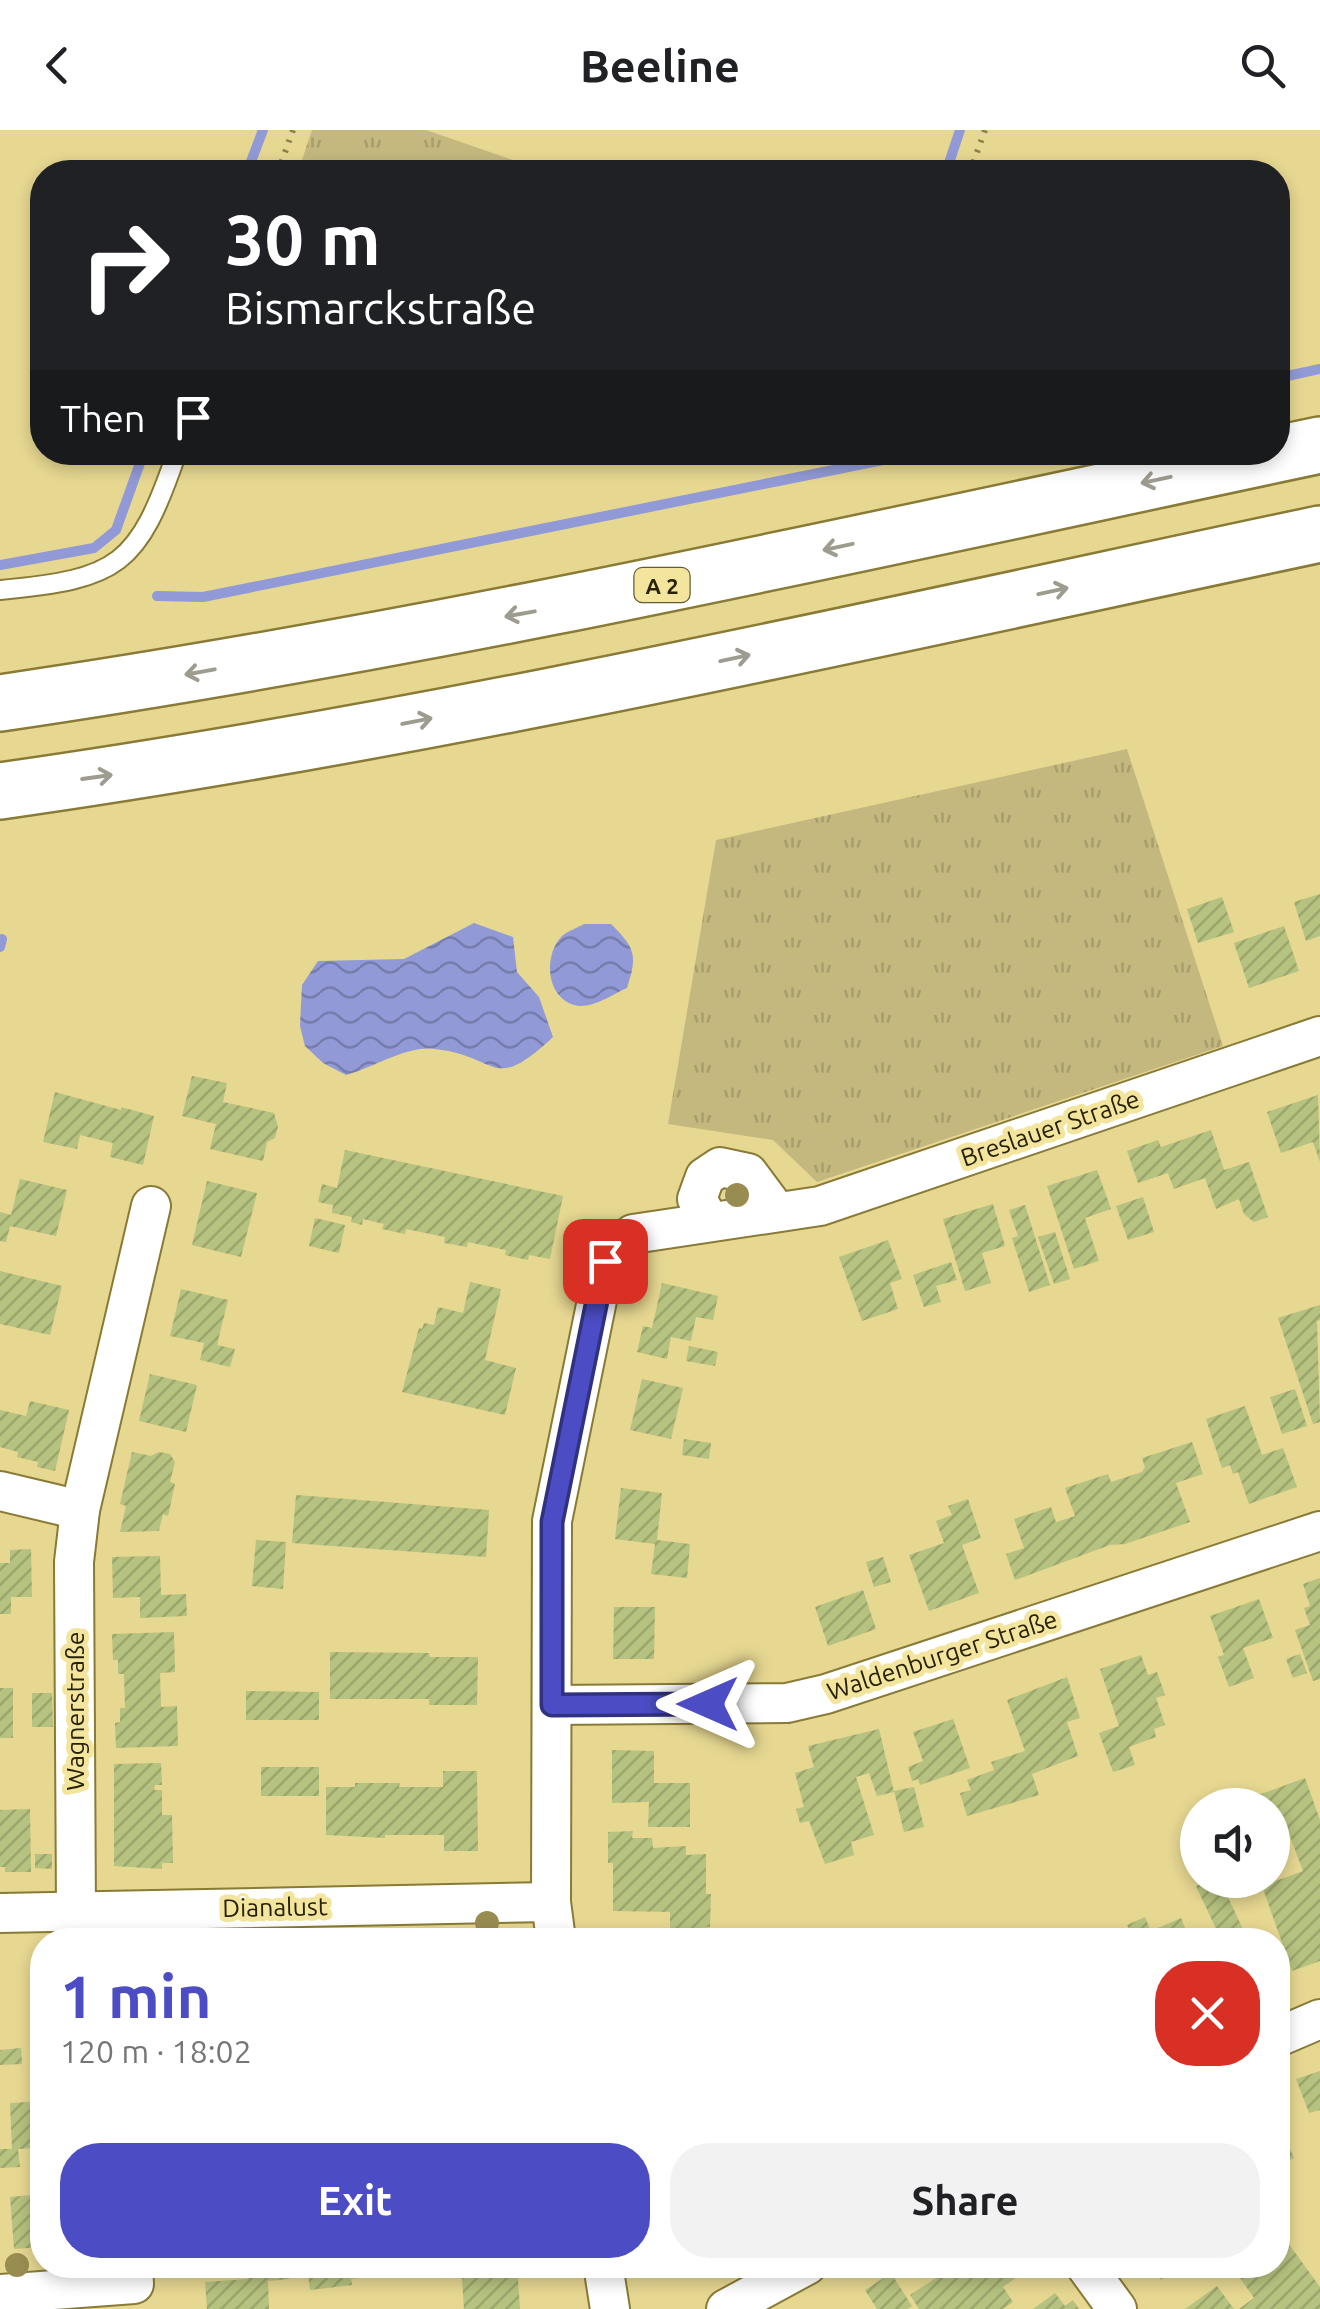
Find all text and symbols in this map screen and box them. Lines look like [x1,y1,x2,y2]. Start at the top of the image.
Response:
icon: back [30,38,85,93]
icon: search [1235,38,1290,93]
text: Beeline [580,40,740,91]
icon: right [60,200,190,330]
text: 30 m [225,200,381,278]
text: Bismarckstraße [225,282,536,333]
icon: arrive [166,390,221,445]
text: Then [60,397,146,439]
one-way arrow [1141,471,1173,490]
one-way arrow [823,539,855,558]
road number: A 2 [634,568,690,602]
one-way arrow [1036,580,1068,599]
one-way arrow [504,605,537,624]
one-way arrow [718,647,750,666]
one-way arrow [185,664,217,683]
one-way arrow [400,711,432,730]
one-way arrow [80,768,112,786]
street label: Breslauer Straße [957,1084,1143,1172]
pin [563,1219,648,1304]
icon: arrive [578,1234,633,1289]
street label: Waldenburger Straße [823,1605,1061,1705]
street label: Wagnerstraße [61,1631,89,1791]
position arrow [656,1652,760,1756]
map controls [1180,1788,1290,1898]
button: sound [1180,1788,1290,1898]
street label: Dianalust [222,1892,328,1922]
button: close [1155,1961,1260,2066]
text: 1 min [60,1962,212,2029]
text: 120 m · 18:02 [60,2033,252,2069]
button: Exit [60,2143,650,2258]
button: Share [670,2143,1260,2258]

